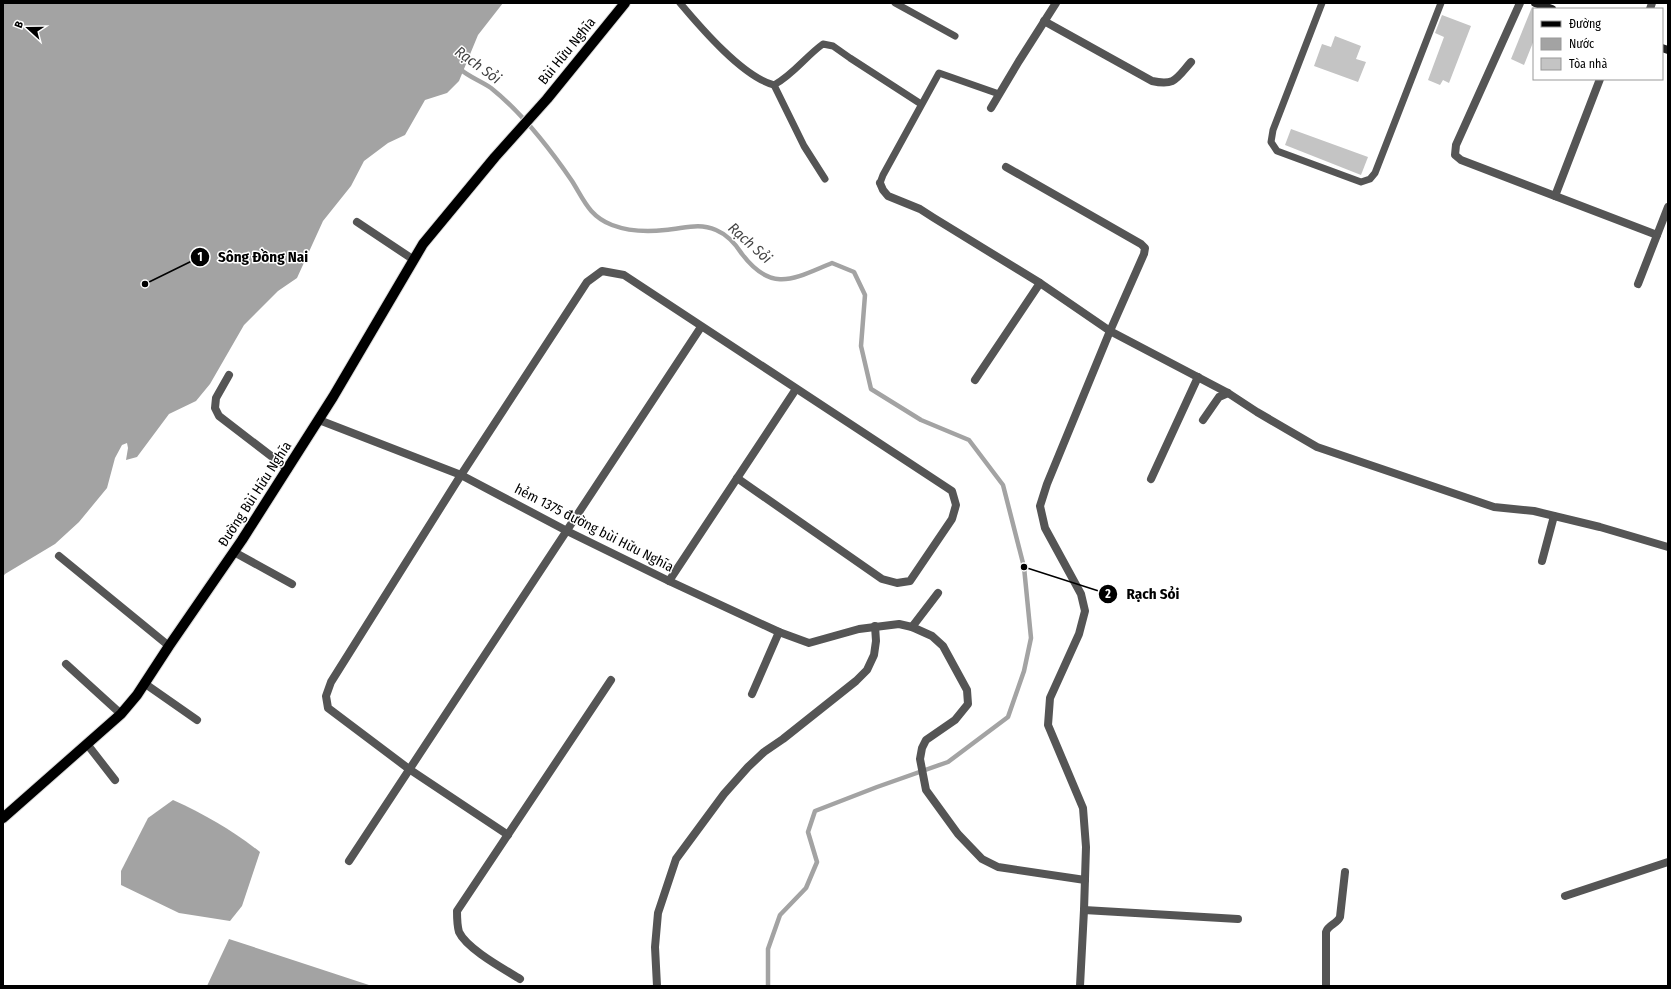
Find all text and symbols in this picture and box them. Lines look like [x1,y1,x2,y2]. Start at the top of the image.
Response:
north arrow [8,8,48,48]
legend [1533,8,1663,80]
street label: Bùi Hữu Nghĩa [535,14,599,88]
text: Đường [1569,17,1601,31]
text: B [12,19,26,30]
text: Nước [1569,37,1594,51]
water label: Rạch Sỏi [452,42,505,88]
text: Tòa nhà [1569,57,1607,71]
water label: Rạch Sỏi [725,219,776,267]
callout: Sông Đồng Nai [190,244,316,271]
text: Sông Đồng Nai [218,248,308,266]
text: 1 [197,250,203,264]
street label: Đường Bùi Hữu Nghĩa [215,438,295,550]
street label: hẻm 1375 đường bùi Hữu Nghĩa [512,480,677,576]
callout: Rạch Sỏi [1098,581,1187,608]
text: Rạch Sỏi [1127,585,1180,603]
text: 2 [1104,587,1111,601]

